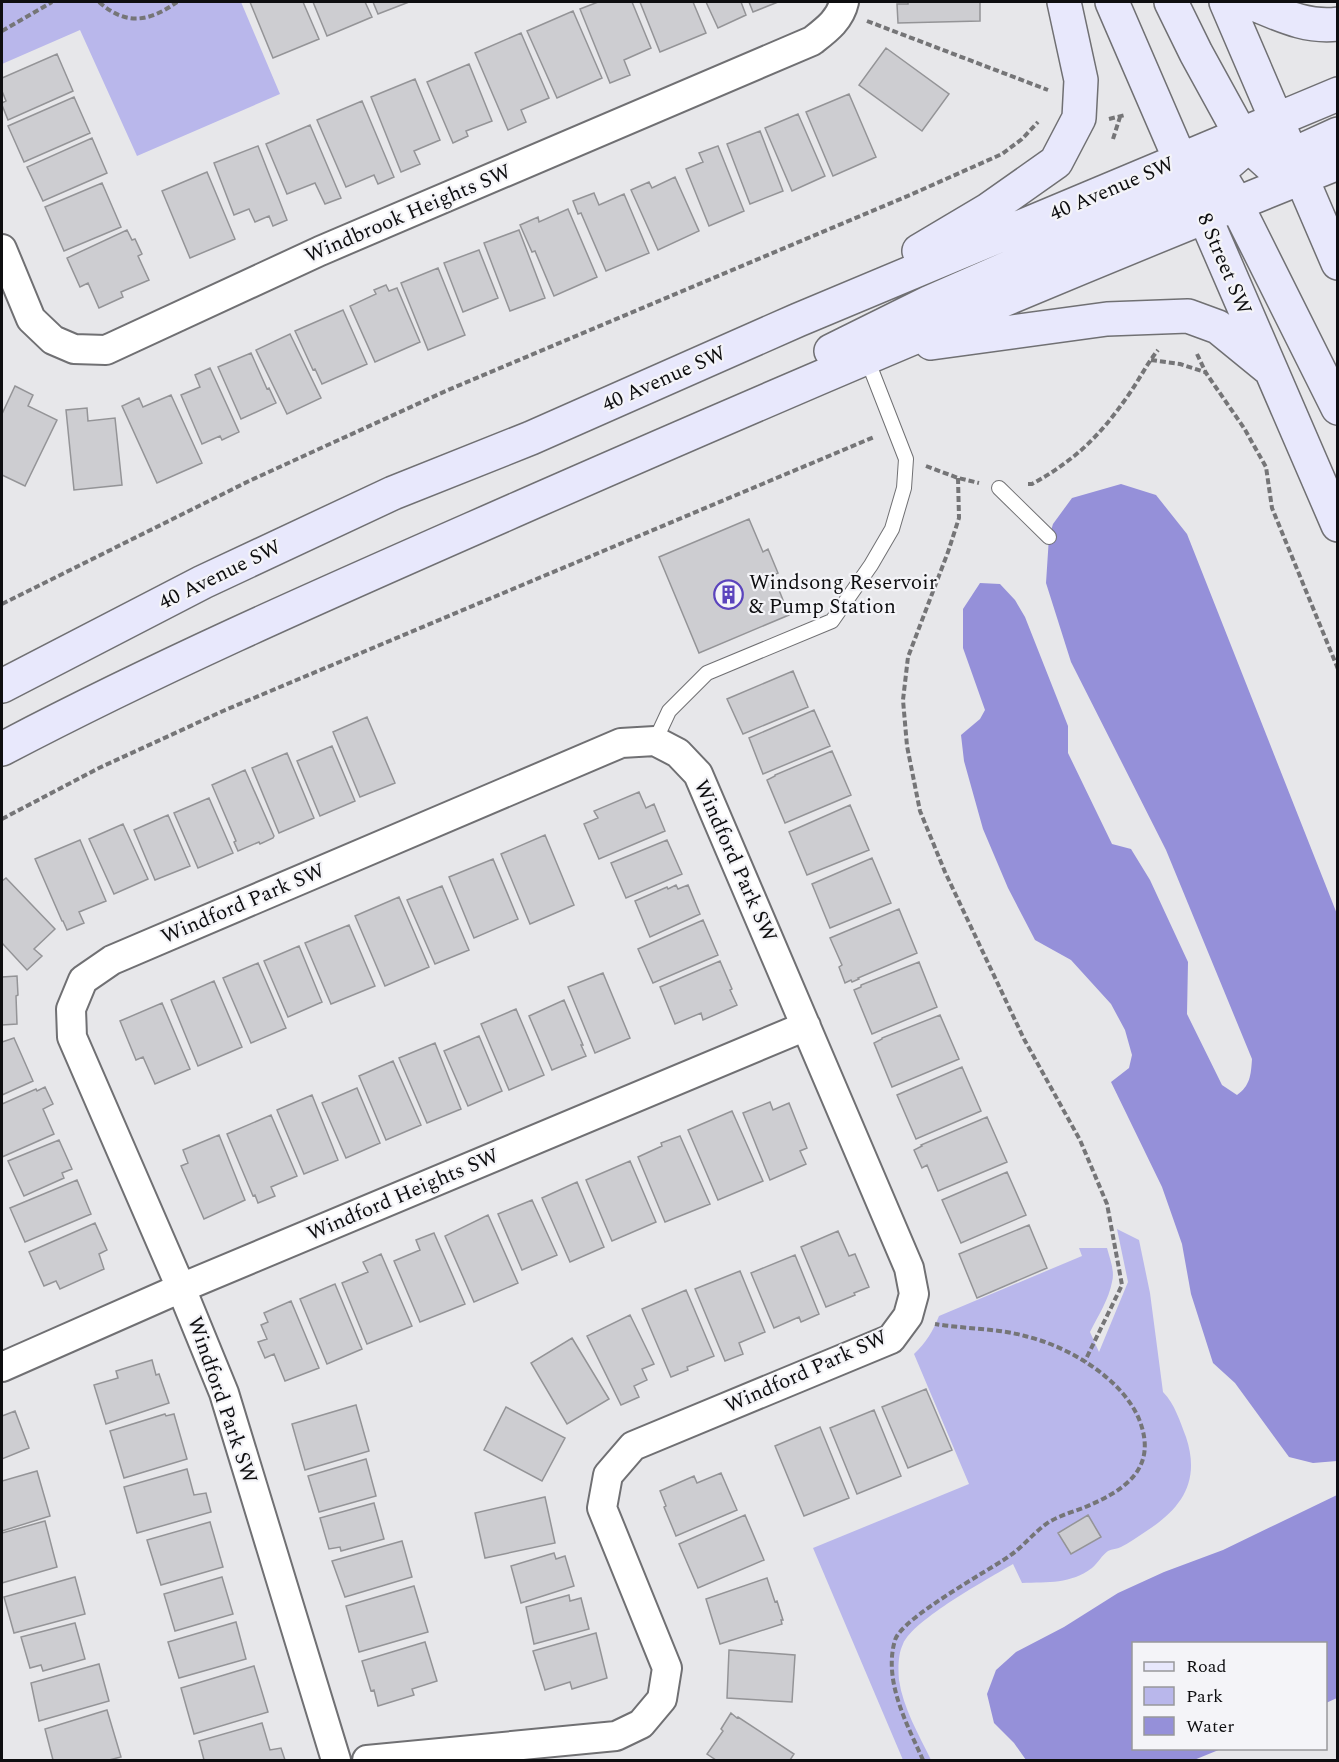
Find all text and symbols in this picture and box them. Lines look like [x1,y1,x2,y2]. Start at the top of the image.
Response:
street label: 40 Avenue SW [1045,148,1180,230]
street label: Windbrook Heights SW [300,156,517,272]
street label: 8 Street SW [1188,208,1260,320]
street label: 40 Avenue SW [597,337,731,421]
street label: 40 Avenue SW [153,531,287,618]
place label: Windsong Reservoir & Pump Station [749,567,937,623]
building icon: Windsong Reservoir & Pump Station [712,579,744,611]
street label: Windford Park SW [685,775,785,948]
street label: Windford Park SW [156,855,330,953]
street label: Windford Heights SW [302,1140,504,1250]
street label: Windford Park SW [178,1312,266,1488]
street label: Windford Park SW [720,1322,893,1422]
legend [1132,1642,1327,1750]
text: Road [1186,1653,1227,1680]
text: Park [1186,1683,1223,1710]
text: Water [1186,1713,1234,1740]

